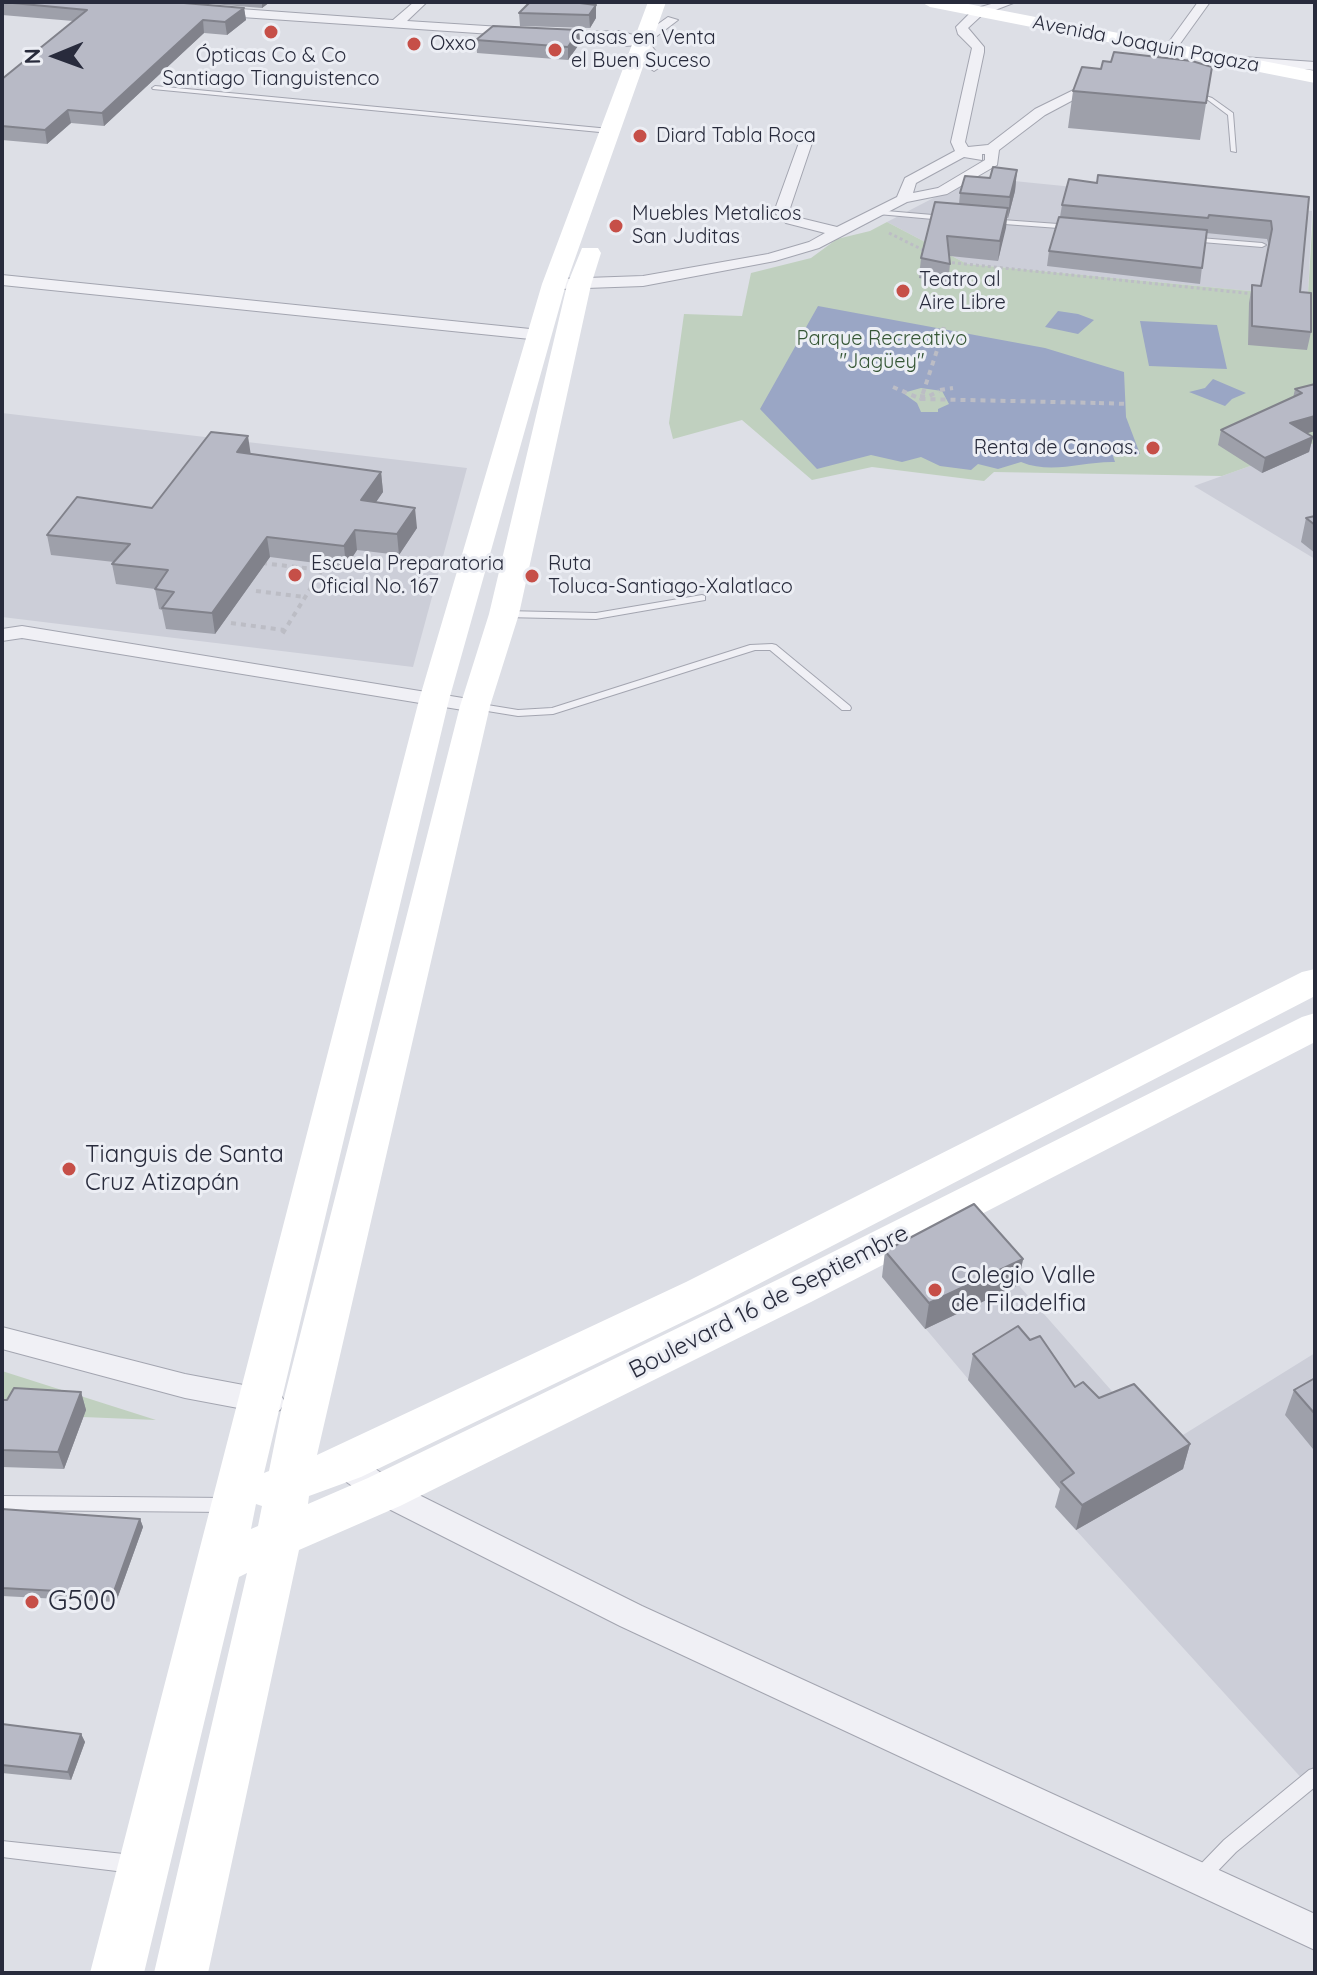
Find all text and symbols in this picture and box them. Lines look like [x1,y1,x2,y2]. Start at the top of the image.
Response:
street label: Avenida Joaquin Pagaza [1031,10,1261,78]
north arrow [16,16,96,96]
marker: Ópticas Co & Co Santiago Tianguistenco [262,23,280,41]
place label: Casas en Venta el Buen Suceso [571,26,716,73]
place label: Oxxo [430,32,476,56]
marker: Oxxo [405,35,423,53]
marker: Casas en Venta el Buen Suceso [546,41,564,59]
place label: Ópticas Co & Co Santiago Tianguistenco [162,44,380,91]
text: N [18,48,46,65]
place label: Diard Tabla Roca [656,124,816,148]
marker: Diard Tabla Roca [631,127,649,145]
place label: Muebles Metalicos San Juditas [632,202,801,249]
marker: Muebles Metalicos San Juditas [607,217,625,235]
place label: Teatro al Aire Libre [919,268,1006,315]
marker: Teatro al Aire Libre [894,282,912,300]
park label: Parque Recreativo "Jagüey" [797,327,967,374]
place label: Renta de Canoas. [974,436,1137,460]
marker: Renta de Canoas. [1144,439,1162,457]
place label: Escuela Preparatoria Oficial No. 167 [311,552,504,599]
place label: Ruta Toluca-Santiago-Xalatlaco [548,552,793,599]
marker: Escuela Preparatoria Oficial No. 167 [286,566,304,584]
marker: Ruta Toluca-Santiago-Xalatlaco [523,567,541,585]
place label: Tianguis de Santa Cruz Atizapán [85,1141,284,1197]
marker: Tianguis de Santa Cruz Atizapán [60,1160,78,1178]
street label: Boulevard 16 de Septiembre [625,1219,913,1385]
place label: Colegio Valle de Filadelfia [951,1262,1096,1318]
marker: Colegio Valle de Filadelfia [926,1281,944,1299]
place label: G500 [48,1585,116,1619]
marker: G500 [23,1593,41,1611]

